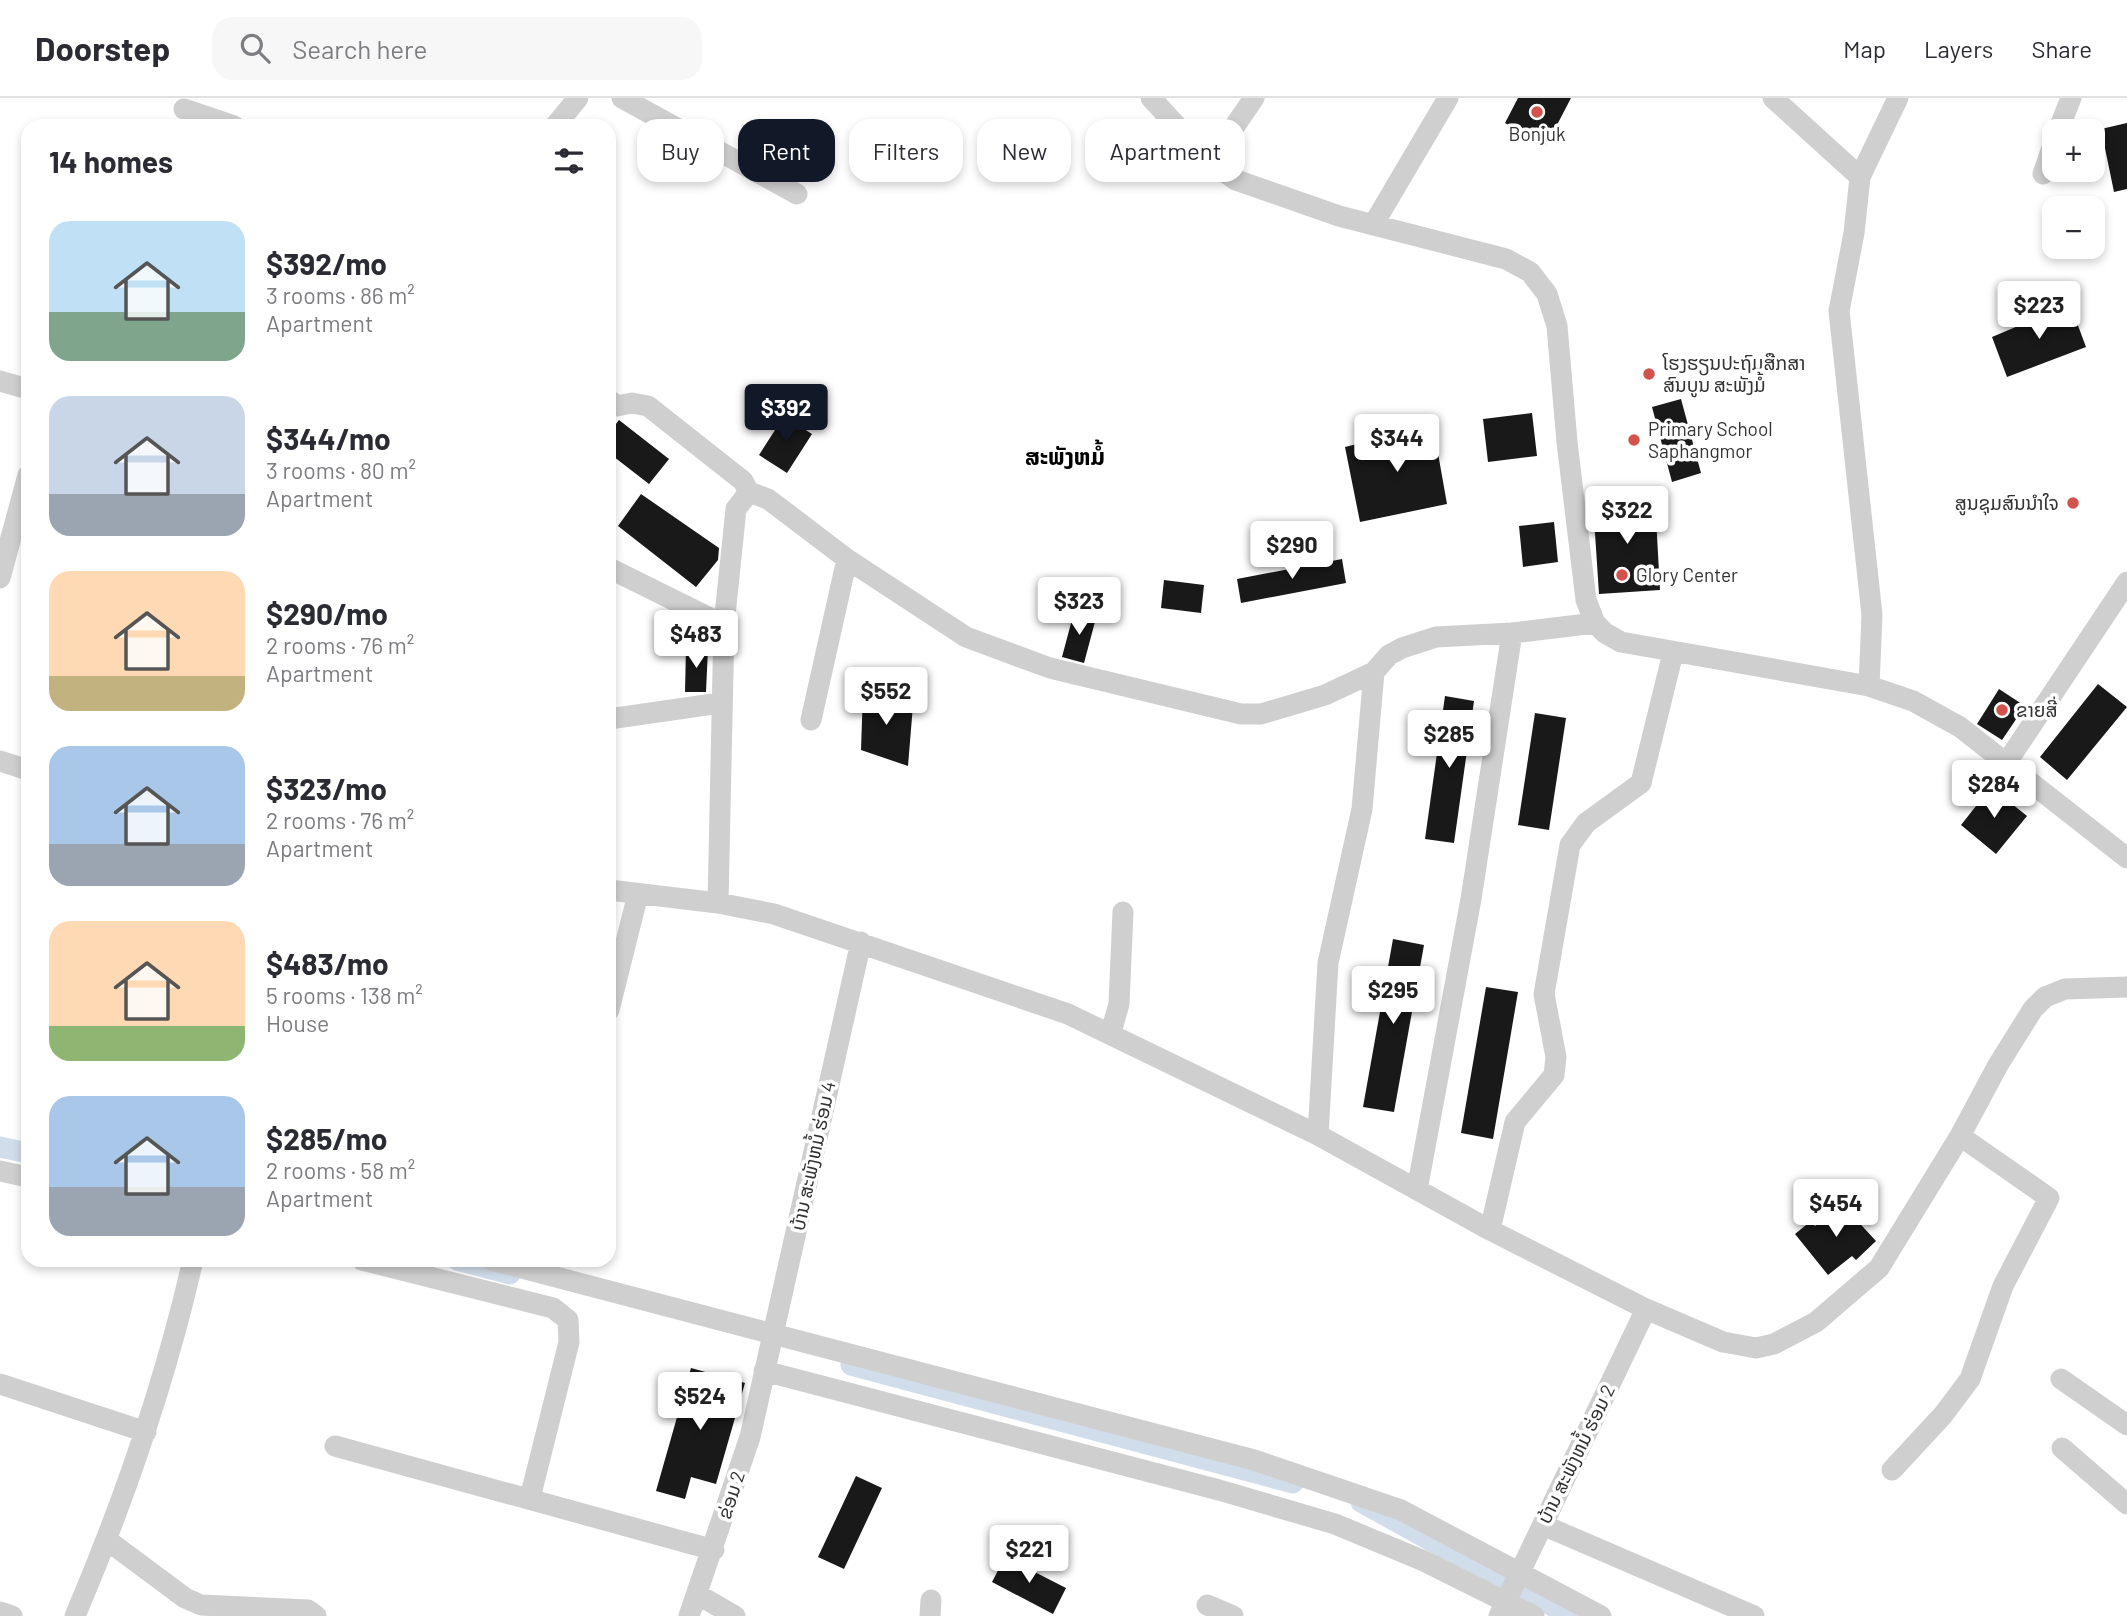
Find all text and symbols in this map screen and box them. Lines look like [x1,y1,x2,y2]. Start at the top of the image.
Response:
search box [212,17,702,80]
text: Doorstep [35,28,170,68]
icon: search [236,29,274,67]
text: Search here [292,33,427,64]
text: Map [1843,34,1886,63]
text: Layers [1924,34,1993,63]
text: Share [2031,34,2092,63]
marker: Bonjuk [1529,104,1545,120]
chip: Buy [637,119,724,182]
chip: Rent [738,119,835,182]
chip: Filters [849,119,963,182]
chip: New [977,119,1071,182]
chip: Apartment [1085,119,1245,182]
map controls [2042,119,2105,259]
button: + [2042,119,2105,182]
place label: Bonjuk [1509,122,1565,145]
icon: filters [550,142,588,180]
text: 14 homes [49,143,173,179]
button: − [2042,196,2105,259]
text: $392/mo [266,245,387,281]
icon: home [105,249,189,333]
text: 3 rooms · 86 m² [266,281,415,309]
pin: $223 [1998,282,2080,341]
text: $223 [2013,290,2065,318]
text: Apartment [266,309,373,337]
place label: ໂຮງຮຽນປະຖົມສືກສາ ສົນບູນ ສະພັງມໍ້ [1662,351,1805,398]
marker: ໂຮງຮຽນປະຖົມສືກສາ ສົນບູນ ສະພັງມໍ້ [1641,366,1657,382]
pin: $392 [745,384,827,444]
text: $392 [761,393,811,421]
pin: $344 [1356,414,1438,474]
place label: Primary School Saphangmor [1648,417,1773,462]
text: $344/mo [266,420,391,456]
text: $344 [1370,423,1424,451]
icon: home [105,424,189,508]
marker: Primary School Saphangmor [1626,432,1642,448]
district label: ສະພັງຫມໍ້ [1025,439,1105,470]
text: 3 rooms · 80 m² [266,456,416,484]
text: Apartment [266,484,373,512]
pin: $322 [1586,486,1668,546]
place label: ສູນຊຸມສົນນຳໃຈ [1955,491,2059,516]
text: $322 [1601,495,1653,523]
marker: ສູນຊຸມສົນນຳໃຈ [2065,495,2081,511]
pin: $290 [1251,522,1333,581]
text: $290 [1266,530,1318,558]
place label: Glory Center [1636,563,1738,586]
marker: Glory Center [1614,567,1630,583]
pin: $323 [1038,578,1120,637]
text: $323 [1054,586,1104,614]
text: $290/mo [266,595,388,631]
icon: home [105,599,189,683]
pin: $483 [655,610,737,670]
text: $483 [670,619,722,647]
text: 2 rooms · 76 m² [266,631,414,659]
text: Apartment [266,659,373,687]
pin: $552 [845,668,927,727]
text: $552 [861,676,911,704]
place label: ຂາຍສີ່ [2016,696,2058,721]
marker: ຂາຍສີ່ [1994,702,2010,718]
pin: $285 [1408,710,1490,770]
text: $285 [1424,719,1474,747]
pin: $284 [1953,760,2035,820]
text: $284 [1968,769,2020,797]
text: $323/mo [266,770,387,806]
icon: home [105,774,189,858]
text: 2 rooms · 76 m² [266,806,414,834]
text: Apartment [266,834,373,862]
text: $483/mo [266,945,389,981]
icon: home [105,949,189,1033]
pin: $295 [1352,967,1434,1026]
text: $295 [1368,975,1418,1003]
text: 5 rooms · 138 m² [266,981,423,1009]
text: House [266,1009,329,1037]
street label: ບ້ານ ສະພັງຫມໍ້ ຮ່ອມ 4 [784,1079,840,1233]
text: $285/mo [266,1120,387,1156]
icon: home [105,1124,189,1208]
text: 2 rooms · 58 m² [266,1156,415,1184]
pin: $454 [1795,1180,1877,1239]
text: Apartment [266,1184,373,1212]
text: $454 [1809,1188,1863,1216]
pin: $524 [659,1372,741,1432]
street label: ບ້ານ ສະພັງຫມໍ້ ຮ່ອມ 2 [1530,1380,1619,1527]
text: $524 [674,1381,726,1409]
street label: ຂ່ອມ 2 [712,1468,749,1522]
pin: $221 [988,1526,1070,1585]
text: $221 [1006,1534,1052,1562]

